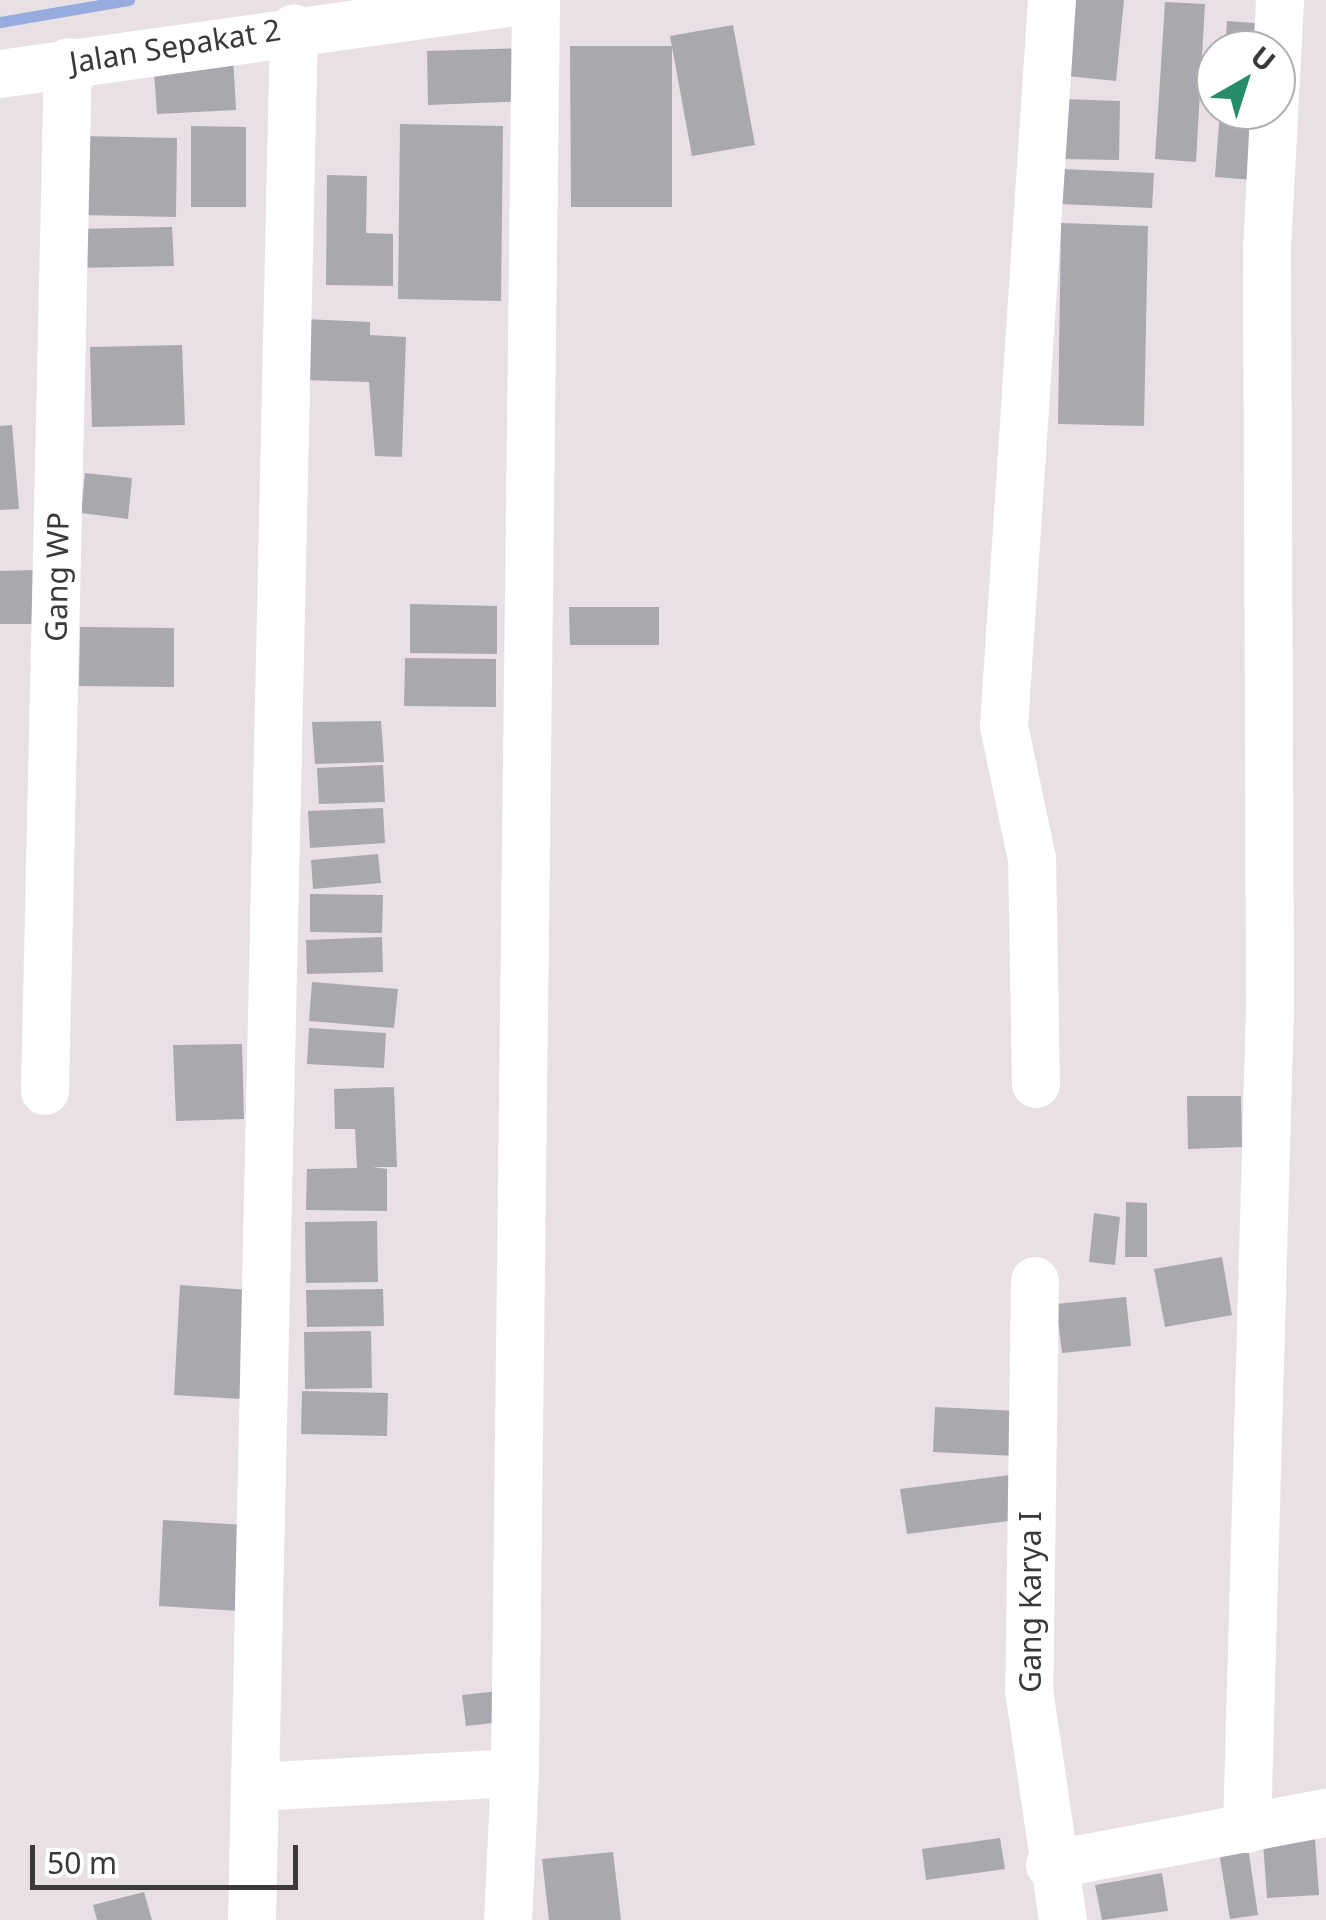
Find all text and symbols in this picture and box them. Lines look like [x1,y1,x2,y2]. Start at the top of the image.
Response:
street label: Jalan Sepakat 2 [67,12,283,80]
north arrow [1196,30,1296,130]
text: U [1243,37,1284,80]
street label: Gang WP [38,512,76,642]
street label: Gang Karya I [1012,1511,1048,1693]
scale bar [35,1825,302,1887]
text: 50 m [47,1842,117,1883]

